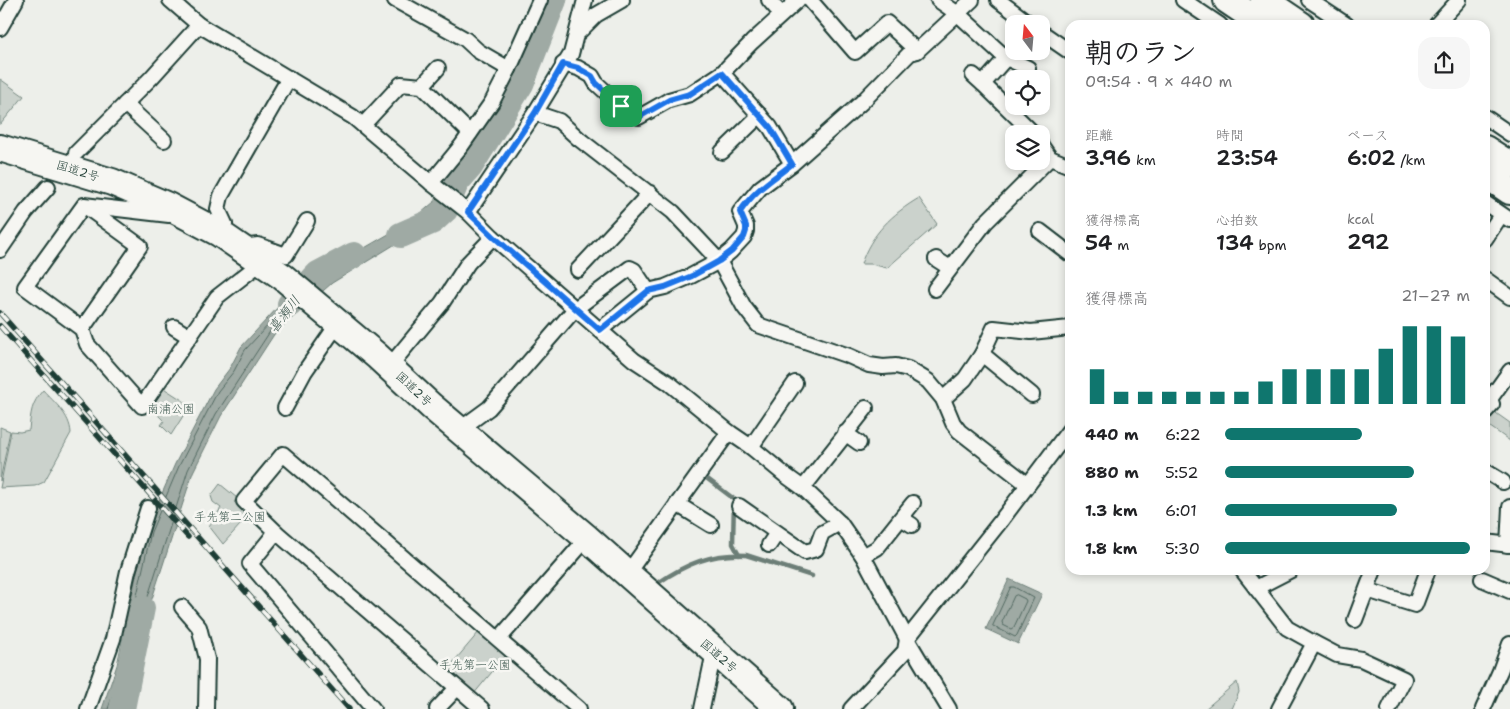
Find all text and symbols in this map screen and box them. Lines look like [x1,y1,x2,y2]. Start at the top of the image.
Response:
north arrow [1005,15,1050,60]
map controls [1005,15,1050,170]
text: 朝のラン [1085,33,1197,71]
button: share [1418,37,1470,89]
button: locate [1005,70,1050,115]
text: 09:54 · 9 × 440 m [1085,71,1232,92]
pin [600,85,642,127]
icon: arrive [607,92,635,120]
button: layers [1005,125,1050,170]
text: 距離 [1085,126,1113,144]
text: 時間 [1216,126,1244,144]
text: ペース [1347,126,1388,144]
text: 3.96 [1085,144,1131,172]
text: 23:54 [1216,144,1278,172]
text: 6:02 [1347,144,1396,172]
text: km [1131,151,1156,169]
text: /km [1396,151,1425,169]
street label: 国道2号 [54,157,102,185]
text: kcal [1347,210,1374,228]
text: 獲得標高 [1085,211,1141,229]
text: 心拍数 [1216,211,1258,229]
text: 292 [1347,228,1390,256]
text: 54 [1085,229,1113,257]
text: 134 [1216,229,1254,257]
text: m [1113,236,1129,254]
text: bpm [1254,236,1287,254]
text: 21–27 m [1401,285,1470,306]
text: 獲得標高 [1085,288,1149,309]
water label: 喜瀬川 [264,292,304,336]
street label: 国道2号 [392,368,436,410]
park label: 南浦公園 [147,401,195,417]
text: 440 m [1085,424,1139,445]
text: 6:22 [1165,424,1201,445]
text: 880 m [1085,462,1139,483]
text: 5:52 [1165,462,1198,483]
text: 1.3 km [1085,500,1138,521]
text: 6:01 [1165,500,1197,521]
park label: 手先第二公園 [194,509,266,525]
text: 1.8 km [1085,538,1137,559]
text: 5:30 [1165,538,1200,559]
street label: 国道2号 [697,635,741,677]
park label: 手先第一公園 [439,657,511,673]

